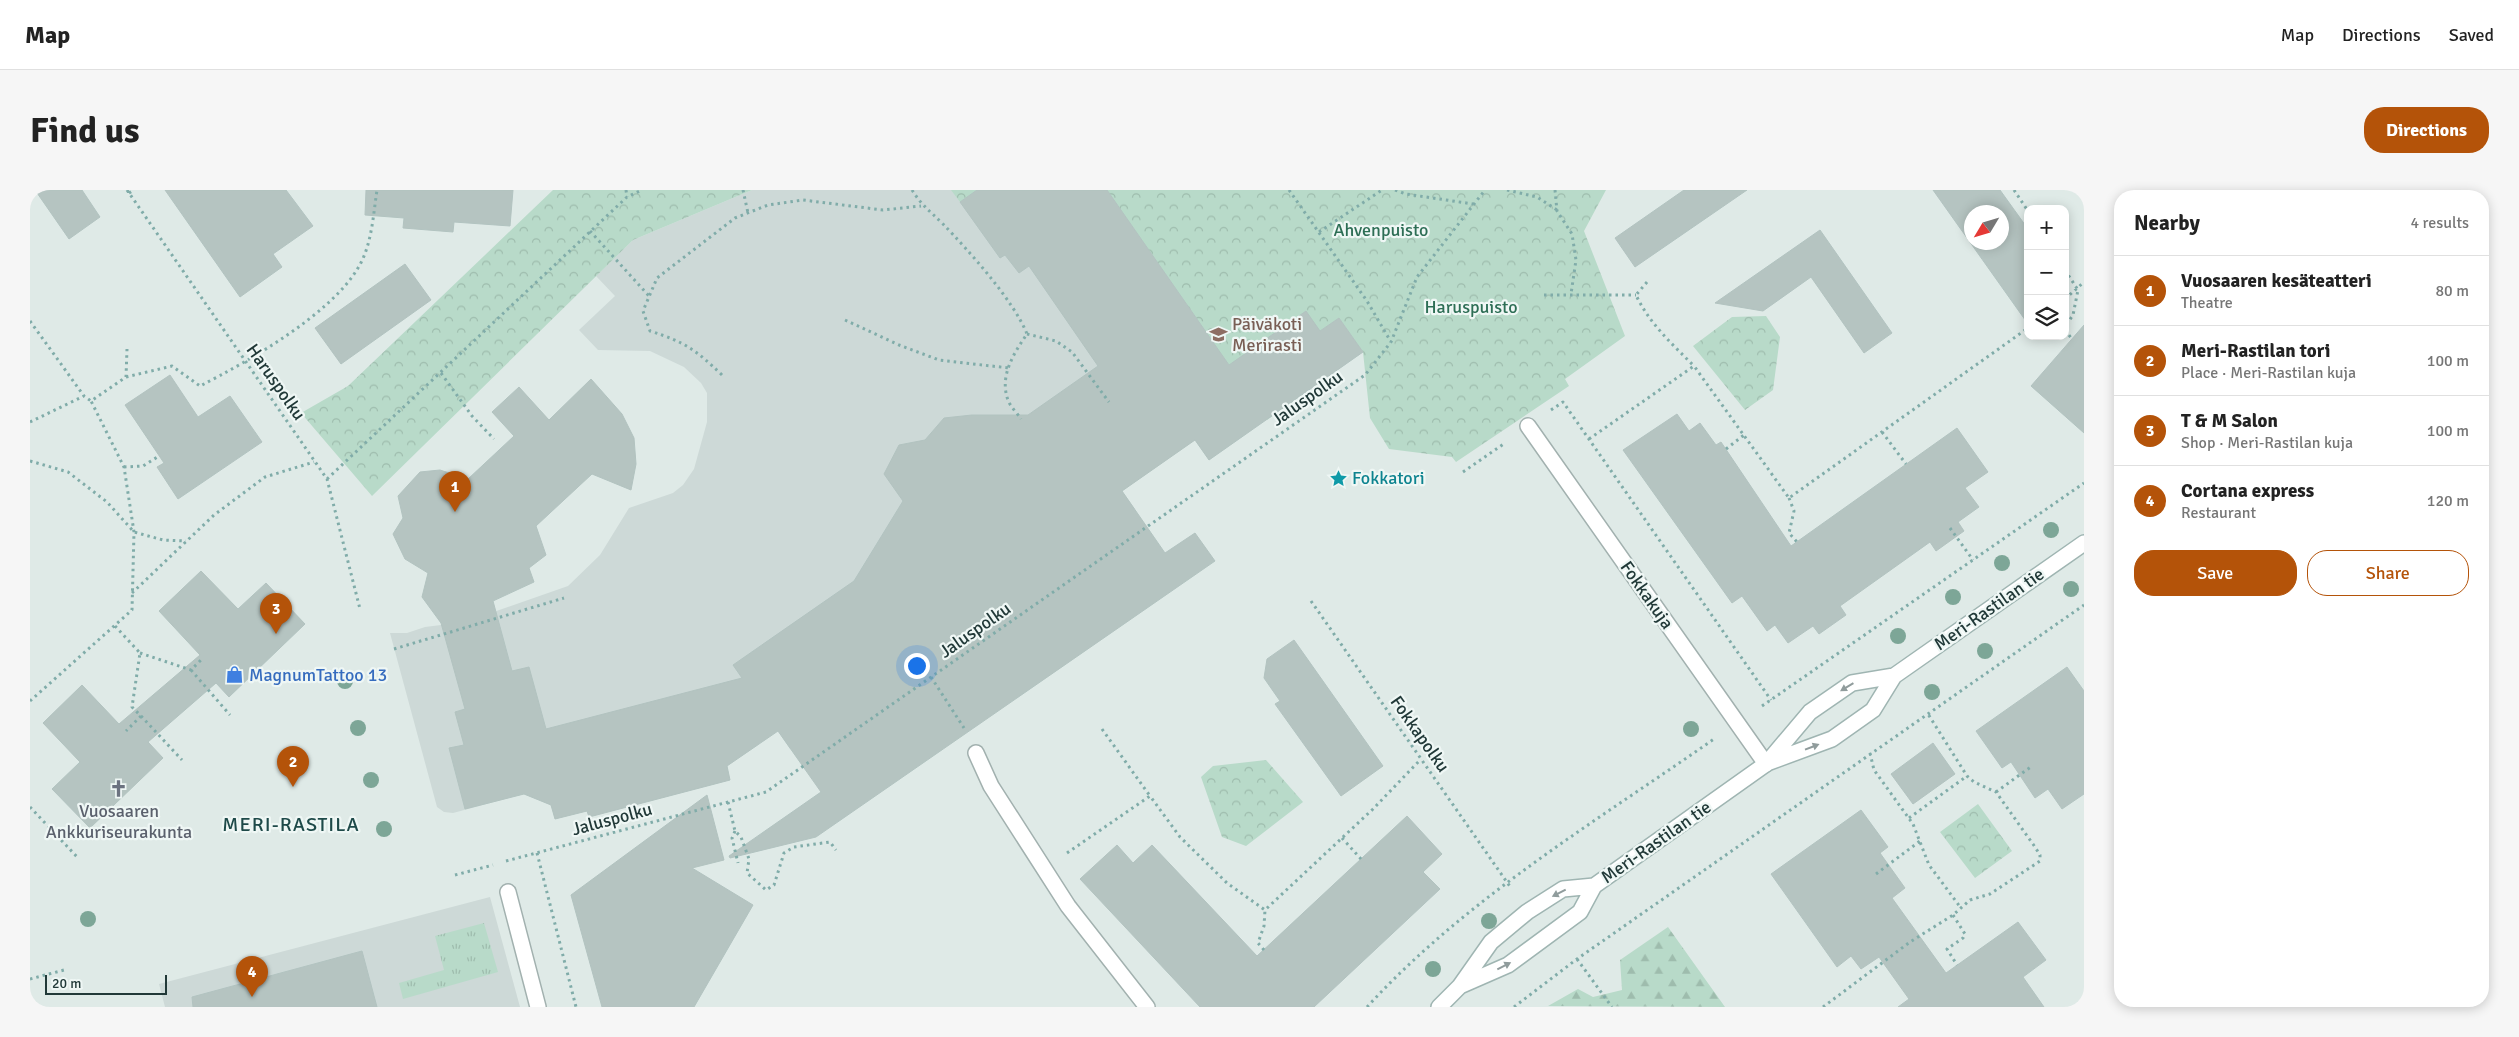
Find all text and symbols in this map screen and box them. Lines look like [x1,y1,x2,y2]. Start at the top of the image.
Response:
text: Map [25,20,70,50]
text: Map [2281,24,2314,46]
text: Directions [2342,24,2421,46]
text: Saved [2449,24,2494,46]
button: Directions [2364,107,2489,153]
text: Find us [30,109,140,152]
north arrow [1964,205,2009,250]
map controls [2024,205,2069,340]
button: + [2024,205,2069,250]
text: Nearby [2134,210,2200,236]
text: 4 results [2410,213,2469,233]
park label: Ahvenpuisto [1334,219,1428,241]
button: − [2024,250,2069,295]
text: Vuosaaren kesäteatteri [2181,269,2372,293]
text: 1 [2146,281,2154,301]
text: 80 m [2435,281,2469,301]
text: Theatre [2181,293,2233,313]
button: layers [2024,295,2069,340]
park label: Haruspuisto [1424,296,1518,318]
place label: Päiväkoti Merirasti [1232,313,1302,356]
school or university icon: Päiväkoti Merirasti [1208,324,1228,344]
street label: Haruspolku [242,339,310,425]
text: Meri-Rastilan tori [2181,339,2330,363]
text: 2 [2146,351,2154,371]
text: 100 m [2427,351,2469,371]
text: Place · Meri-Rastilan kuja [2181,363,2356,383]
street label: Jaluspolku [1267,365,1347,431]
text: T & M Salon [2181,409,2278,433]
text: 3 [2146,421,2154,441]
text: 100 m [2427,421,2469,441]
text: Shop · Meri-Rastilan kuja [2181,433,2353,453]
place label: Fokkatori [1352,467,1425,489]
place icon: Fokkatori [1328,468,1348,488]
pin: 1 [439,471,471,512]
text: Cortana express [2181,479,2314,503]
text: 4 [2146,491,2154,511]
text: 120 m [2427,491,2469,511]
text: Restaurant [2181,503,2256,523]
button: Save [2134,550,2297,596]
button: Share [2307,550,2469,596]
street label: Fokkakuja [1616,557,1678,633]
street label: Meri-Rastilan tie [1930,563,2048,655]
pin: 3 [260,593,292,634]
street label: Jaluspolku [935,597,1015,663]
your location [904,653,930,679]
place label: MagnumTattoo 13 [249,664,387,686]
shop icon: MagnumTattoo 13 [225,665,245,685]
one-way arrow [1840,683,1853,692]
street label: Fokkapolku [1386,692,1454,776]
one-way arrow [1804,743,1819,750]
pin: 2 [277,746,309,787]
church icon: Vuosaaren Ankkuriseurakunta [109,778,129,798]
street label: Meri-Rastilan tie [1597,796,1715,888]
street label: Jaluspolku [569,798,655,840]
place label: Vuosaaren Ankkuriseurakunta [46,800,192,843]
district label: MERI-RASTILA [222,812,360,837]
one-way arrow [1551,889,1566,897]
pin: 4 [236,956,268,997]
one-way arrow [1497,962,1512,970]
scale bar [45,972,168,995]
text: 20 m [52,975,81,992]

